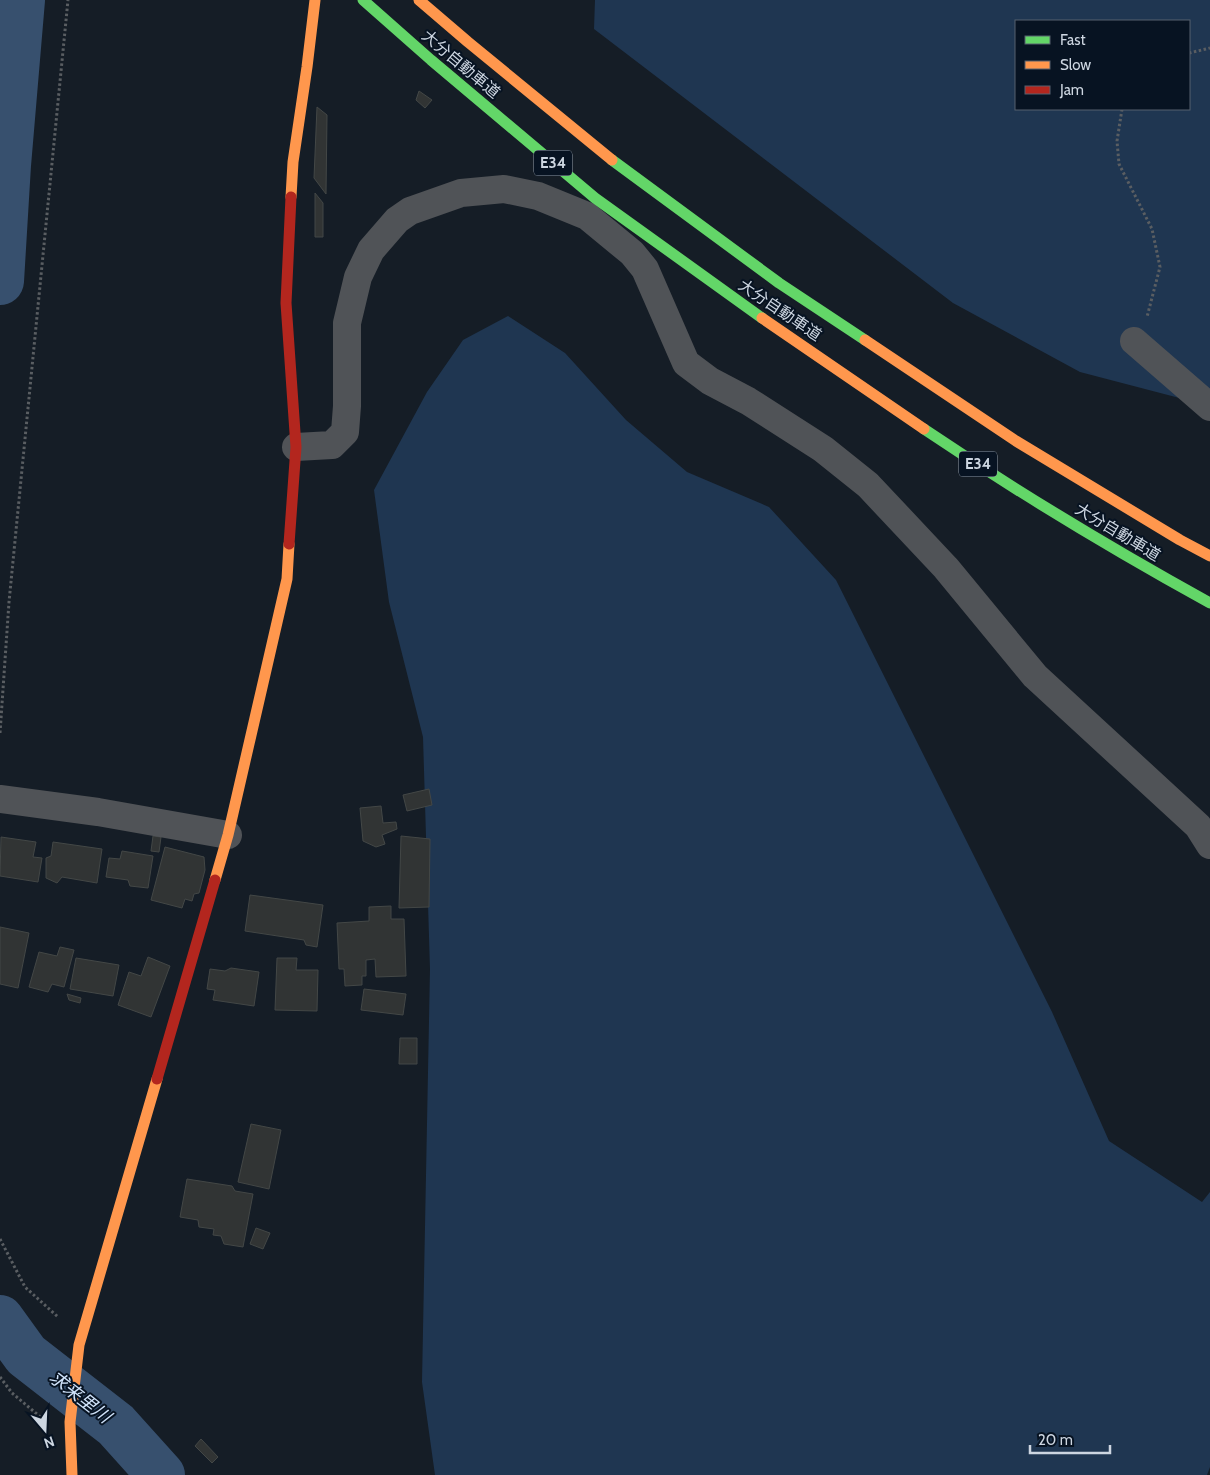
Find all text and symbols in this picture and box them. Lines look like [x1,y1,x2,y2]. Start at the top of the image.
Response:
legend [1015,20,1190,110]
street label: 大分自動車道 [418,26,504,102]
text: Fast [1060,31,1085,49]
text: Slow [1060,56,1091,74]
text: Jam [1059,81,1084,99]
road number: E34 [534,150,572,176]
street label: 大分自動車道 [735,275,825,345]
road number: E34 [959,452,997,476]
street label: 大分自動車道 [1072,499,1164,565]
water label: 求来里川 [45,1366,117,1429]
north arrow [20,1405,70,1455]
scale bar [1030,1422,1110,1454]
text: 20 m [1038,1431,1073,1449]
text: N [42,1432,57,1452]

